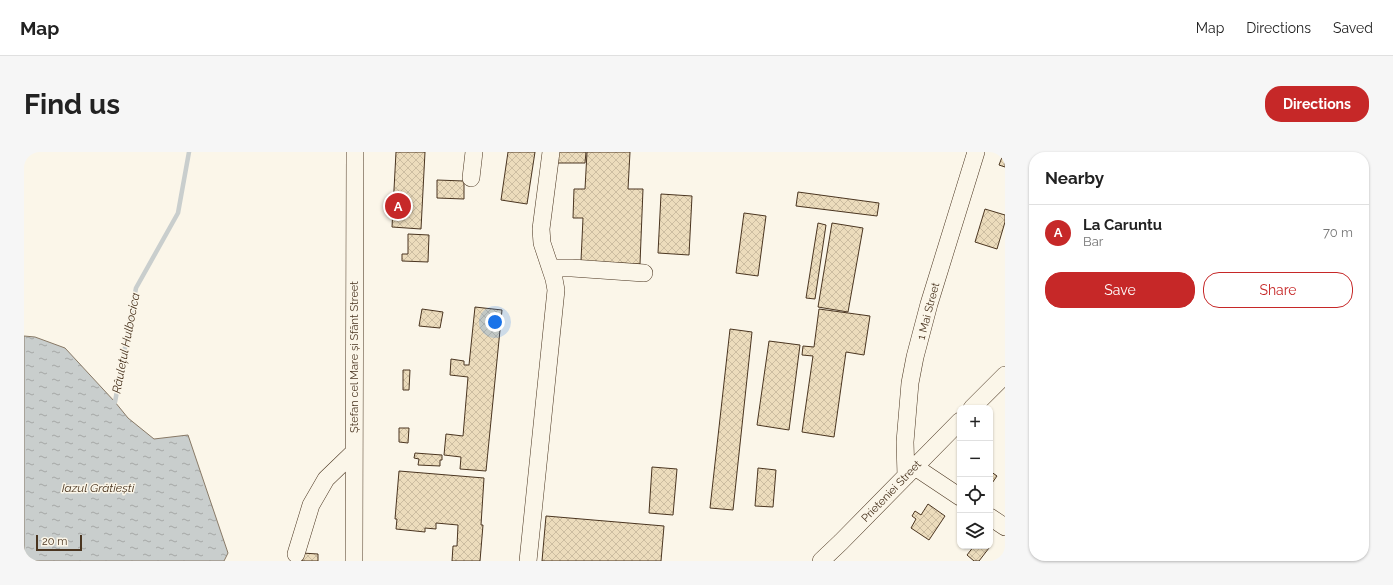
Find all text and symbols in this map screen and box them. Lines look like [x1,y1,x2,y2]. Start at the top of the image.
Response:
text: Map [20,17,59,39]
text: Map [1196,20,1224,36]
text: Directions [1246,20,1311,36]
text: Saved [1333,20,1373,36]
button: Directions [1265,86,1369,122]
text: Find us [24,88,120,121]
text: Nearby [1045,168,1104,188]
pin: A [385,191,411,221]
text: La Caruntu [1083,216,1162,234]
text: A [1054,225,1062,240]
text: 70 m [1323,225,1353,240]
text: Bar [1083,234,1103,249]
button: Save [1045,272,1195,308]
button: Share [1203,272,1353,308]
street label: Ștefan cel Mare și Sfânt Street [348,281,361,433]
street label: 1 Mai Street [915,281,942,341]
water label: Râulețul Hulbocica [109,292,143,394]
your location [485,312,505,332]
map controls [957,405,993,549]
button: + [957,405,993,441]
button: − [957,441,993,477]
street label: Prieteniei Street [859,458,924,525]
button: locate [957,477,993,513]
water label: Iazul Grătiești [62,481,135,495]
button: layers [957,513,993,549]
scale bar [36,533,82,552]
text: 20 m [42,535,67,548]

